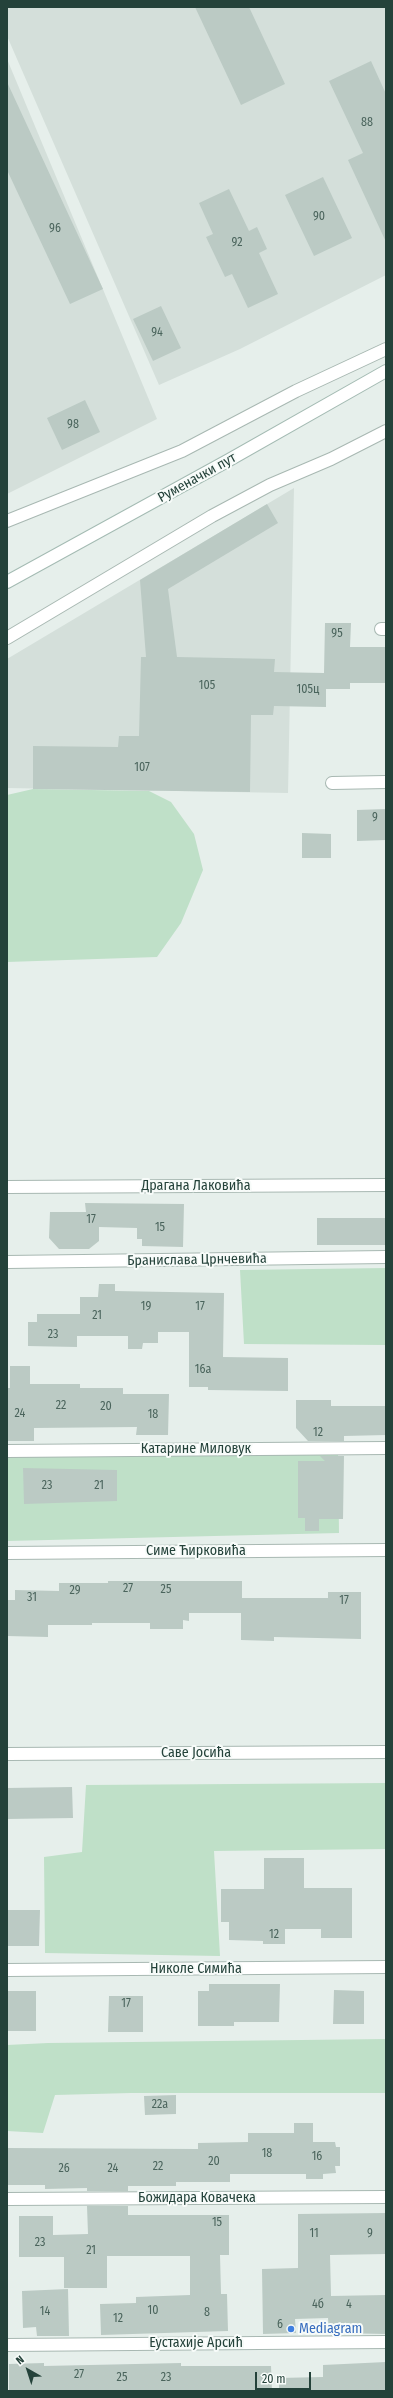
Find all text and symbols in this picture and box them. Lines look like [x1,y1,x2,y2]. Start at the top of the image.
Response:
house number: 88 [361,116,373,130]
house number: 90 [313,210,325,224]
house number: 96 [49,222,61,236]
house number: 92 [232,236,242,250]
house number: 94 [151,326,163,340]
house number: 98 [67,418,79,432]
street label: Руменачки пут [155,450,239,506]
house number: 95 [331,627,343,641]
house number: 105 [199,679,215,693]
house number: 105ц [297,683,319,697]
house number: 107 [134,761,150,775]
house number: 9 [372,811,378,825]
street label: Драгана Лаковића [141,1178,251,1194]
house number: 17 [86,1213,96,1227]
house number: 15 [155,1221,165,1235]
street label: Бранислава Црнчевића [127,1250,267,1270]
house number: 19 [141,1300,151,1314]
house number: 17 [195,1300,205,1314]
house number: 21 [92,1309,102,1323]
house number: 23 [48,1328,58,1342]
house number: 16a [195,1363,211,1377]
house number: 22 [56,1399,66,1413]
house number: 20 [100,1400,112,1414]
house number: 24 [15,1407,25,1421]
house number: 18 [148,1408,158,1422]
house number: 12 [313,1426,323,1440]
street label: Катарине Миловук [141,1441,251,1457]
house number: 23 [42,1479,52,1493]
house number: 21 [94,1479,104,1493]
street label: Симе Ћирковића [146,1543,246,1559]
house number: 27 [123,1582,133,1596]
house number: 25 [161,1583,171,1597]
house number: 29 [69,1584,81,1598]
house number: 31 [27,1591,37,1605]
house number: 17 [339,1594,349,1608]
street label: Саве Јосића [161,1745,231,1761]
house number: 12 [269,1928,279,1942]
street label: Николе Симића [150,1961,242,1977]
house number: 17 [121,1997,131,2011]
house number: 22a [152,2098,168,2112]
house number: 18 [262,2147,272,2161]
house number: 16 [312,2150,322,2164]
house number: 20 [208,2155,220,2169]
house number: 22 [153,2160,163,2174]
house number: 26 [58,2162,70,2176]
house number: 24 [108,2162,118,2176]
street label: Божидара Ковачека [138,2190,256,2206]
house number: 15 [212,2216,222,2230]
house number: 11 [309,2227,319,2241]
house number: 9 [367,2227,373,2241]
house number: 23 [35,2236,45,2250]
house number: 21 [86,2244,96,2258]
house number: 4б [312,2298,324,2312]
house number: 4 [346,2298,352,2312]
house number: 10 [148,2304,158,2318]
house number: 14 [40,2305,50,2319]
house number: 8 [204,2306,210,2320]
house number: 12 [113,2312,123,2326]
house number: 6 [277,2318,283,2332]
place label: Mediagram [299,2321,362,2337]
marker: Mediagram [286,2324,296,2334]
street label: Еустахије Арсић [149,2335,243,2351]
north arrow [8,2350,48,2390]
text: N [13,2353,27,2367]
scale bar [257,2364,313,2390]
house number: 27 [74,2368,84,2382]
house number: 25 [117,2371,127,2385]
house number: 23 [161,2371,171,2385]
text: 20 m [262,2372,286,2386]

